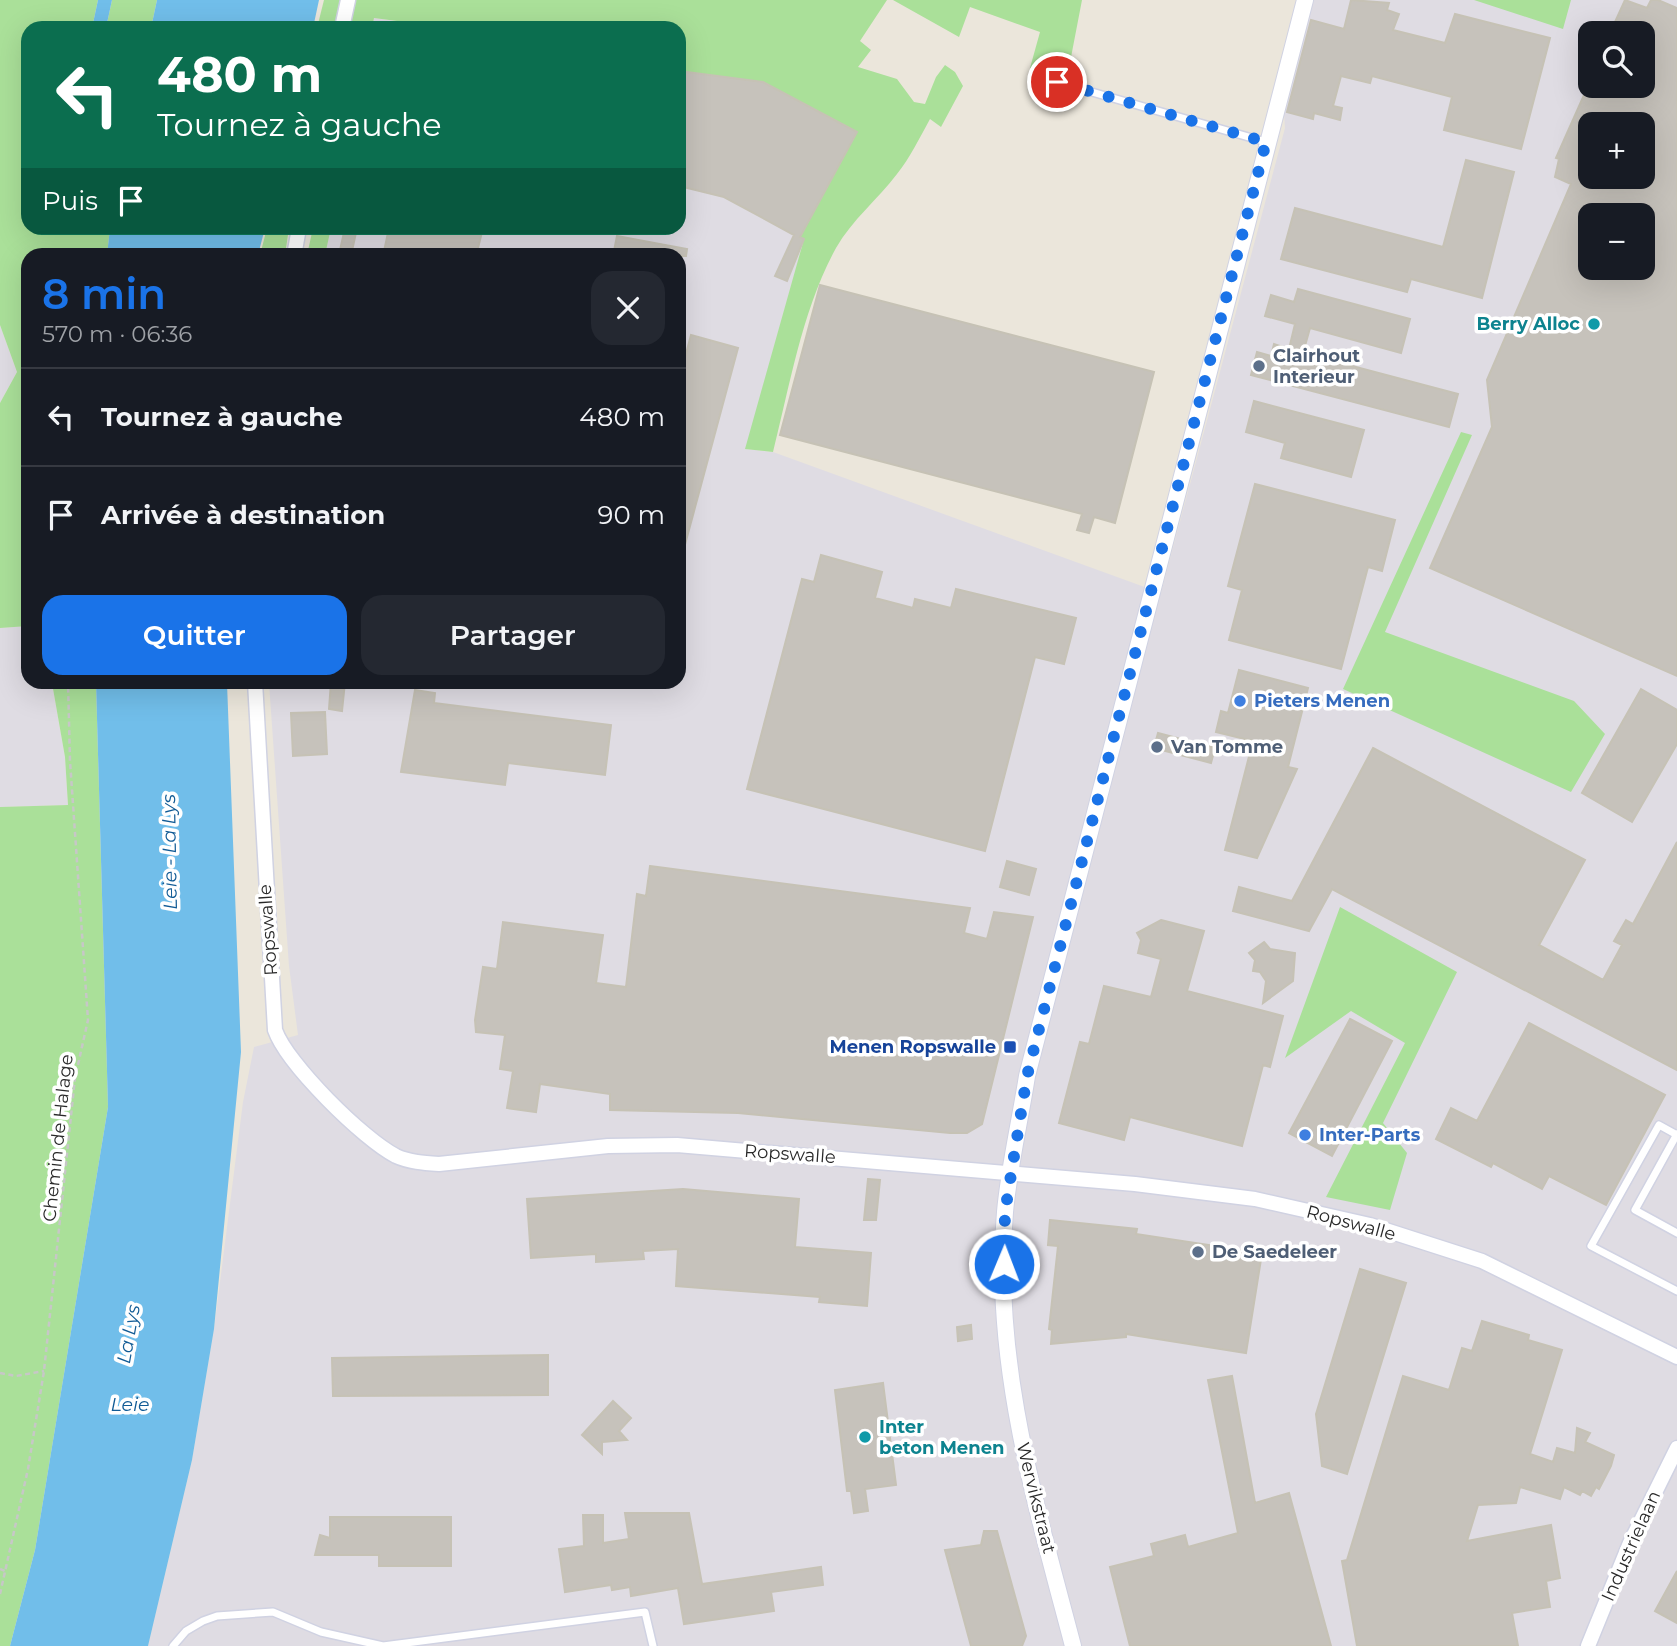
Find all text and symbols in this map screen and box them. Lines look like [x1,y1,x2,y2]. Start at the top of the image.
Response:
map controls [1578,21,1655,280]
button: search [1578,21,1655,98]
text: 480 m [157,45,322,104]
icon: left [42,49,133,140]
pin [1027,52,1087,112]
icon: arrive [1038,63,1076,101]
text: Tournez à gauche [157,105,442,144]
button: + [1578,112,1655,189]
icon: arrive [112,182,150,220]
text: Puis [42,185,98,217]
button: − [1578,203,1655,280]
text: 8 min [42,268,166,320]
button: close [591,271,665,345]
place label: Berry Alloc [1477,313,1580,335]
marker: Berry Alloc [1586,316,1602,332]
text: 570 m · 06:36 [42,320,192,348]
place label: Clairhout Interieur [1273,345,1360,388]
marker: Clairhout Interieur [1251,358,1267,374]
icon: left [42,398,80,436]
text: Tournez à gauche [101,401,343,433]
text: 480 m [579,401,665,433]
icon: arrive [42,496,80,534]
text: Arrivée à destination [101,499,385,531]
text: 90 m [598,499,665,531]
button: Quitter [42,595,347,675]
button: Partager [361,595,665,675]
place label: Pieters Menen [1254,690,1390,712]
marker: Pieters Menen [1232,693,1248,709]
place label: Van Tomme [1170,736,1283,758]
marker: Van Tomme [1149,739,1165,755]
water label: Leie - La Lys [157,794,182,910]
street label: Ropswalle [254,883,282,977]
place label: Menen Ropswalle [829,1036,996,1058]
marker: Menen Ropswalle [1002,1039,1018,1055]
street label: Chemin de Halage [38,1053,78,1223]
place label: Inter-Parts [1319,1124,1421,1146]
marker: Inter-Parts [1297,1127,1313,1143]
street label: Ropswalle [743,1140,837,1168]
street label: Ropswalle [1304,1200,1398,1246]
position arrow [967,1227,1041,1301]
place label: De Saedeleer [1212,1241,1337,1263]
marker: De Saedeleer [1190,1244,1206,1260]
water label: La Lys [112,1303,145,1365]
water label: Leie [110,1393,150,1416]
place label: Inter beton Menen [879,1416,1004,1459]
marker: Inter beton Menen [857,1429,873,1445]
street label: Wervikstraat [1012,1440,1060,1556]
street label: Industrielaan [1597,1487,1665,1605]

